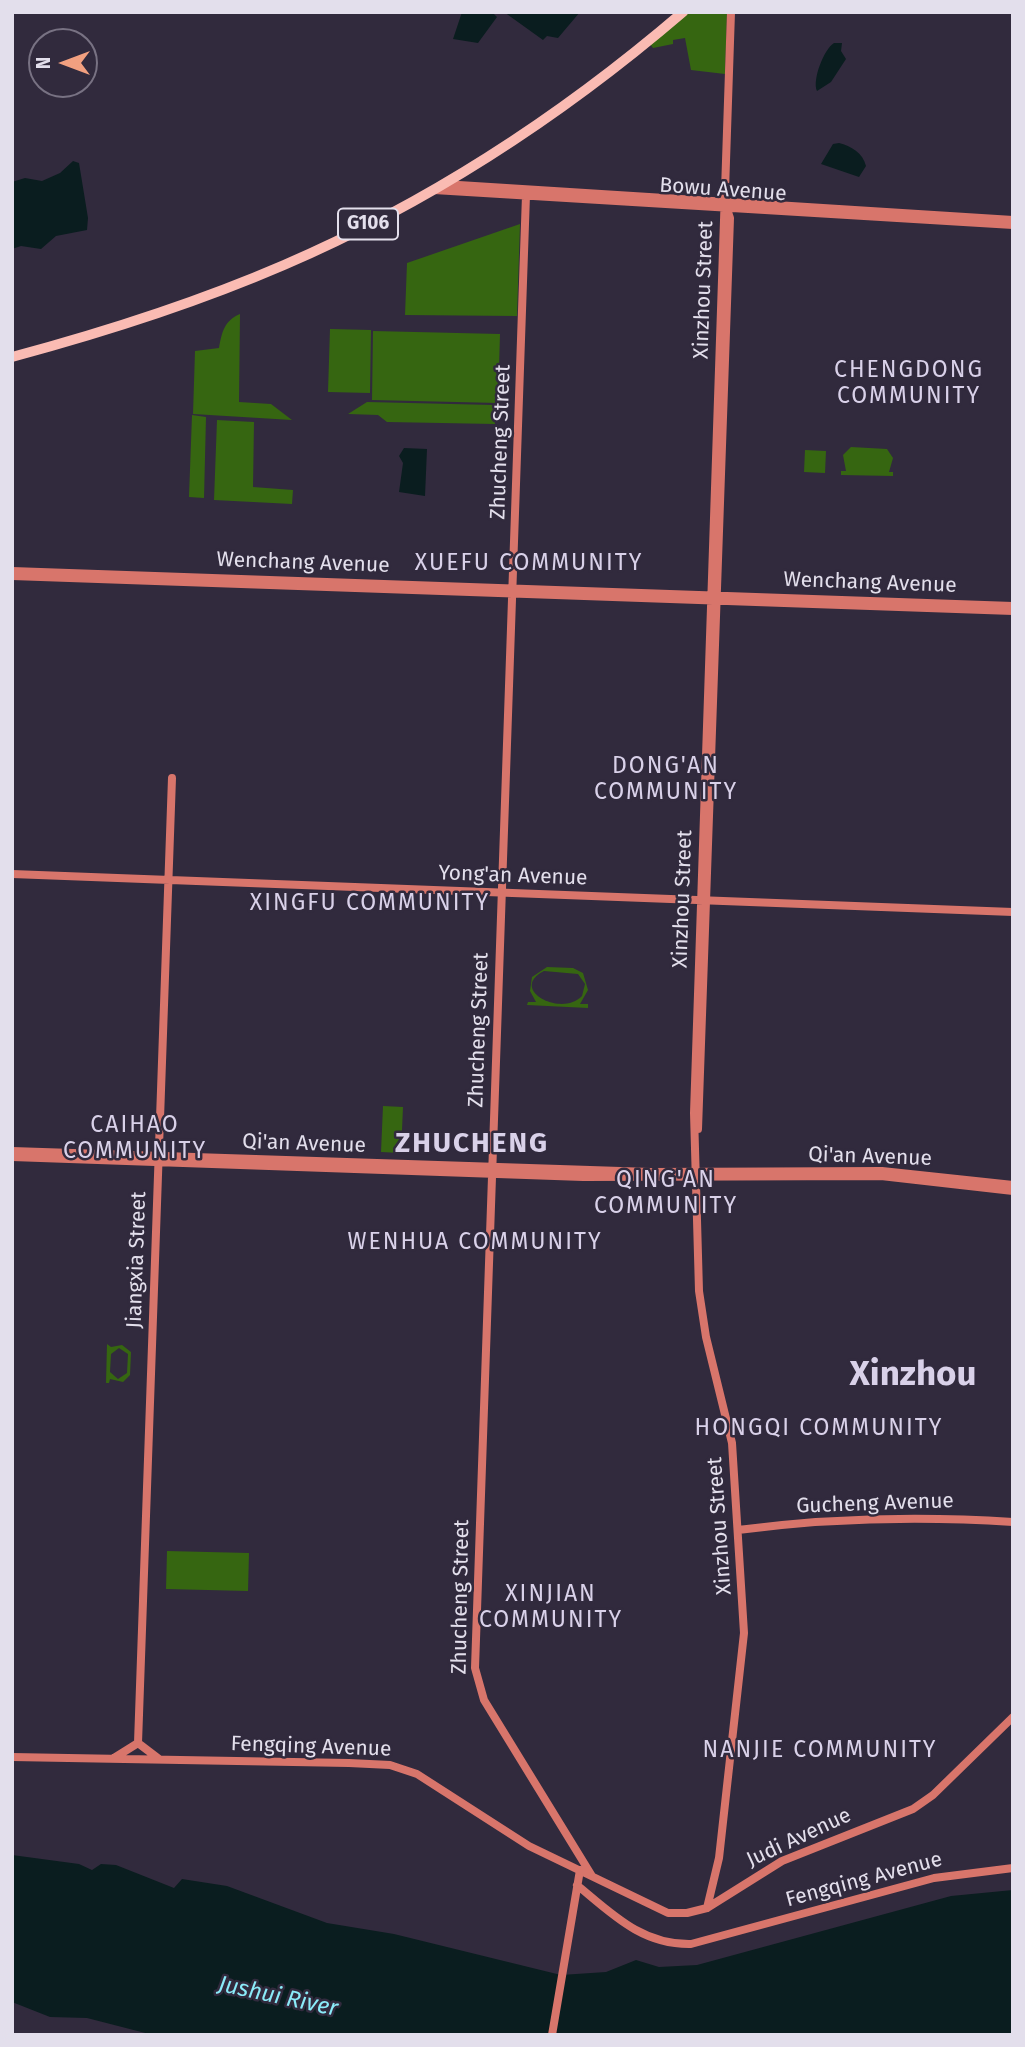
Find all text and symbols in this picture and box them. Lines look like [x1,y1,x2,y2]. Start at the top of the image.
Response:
north arrow [28,28,98,98]
text: N [32,57,55,69]
street label: Bowu Avenue [658,173,788,207]
road number: G106 [338,208,398,240]
street label: Xinzhou Street [689,221,719,359]
district label: CHENGDONG COMMUNITY [835,357,983,411]
street label: Zhucheng Street [486,364,516,520]
street label: Wenchang Avenue [216,547,390,579]
district label: XUEFU COMMUNITY [417,550,641,578]
street label: Wenchang Avenue [783,567,957,599]
district label: DONG'AN COMMUNITY [595,753,737,807]
street label: Xinzhou Street [668,830,698,968]
street label: Yong'an Avenue [438,861,588,891]
district label: XINGFU COMMUNITY [252,890,488,918]
street label: Zhucheng Street [464,952,494,1108]
district label: CAIHAO COMMUNITY [64,1112,206,1166]
district label: ZHUCHENG [396,1127,548,1161]
street label: Qi'an Avenue [242,1129,366,1159]
street label: Qi'an Avenue [808,1142,932,1172]
district label: QING'AN COMMUNITY [595,1167,737,1221]
street label: Jiangxia Street [122,1191,152,1329]
district label: WENHUA COMMUNITY [349,1229,601,1257]
district label: Xinzhou [849,1354,977,1396]
district label: HONGQI COMMUNITY [697,1415,941,1443]
street label: Xinzhou Street [703,1456,737,1596]
street label: Gucheng Avenue [796,1489,954,1519]
street label: Zhucheng Street [447,1519,475,1675]
district label: XINJIAN COMMUNITY [480,1581,622,1635]
street label: Fengqing Avenue [230,1732,392,1762]
district label: NANJIE COMMUNITY [704,1737,936,1765]
street label: Judi Avenue [743,1803,855,1873]
street label: Fengqing Avenue [783,1847,945,1913]
water label: Jushui River [216,1971,340,2023]

